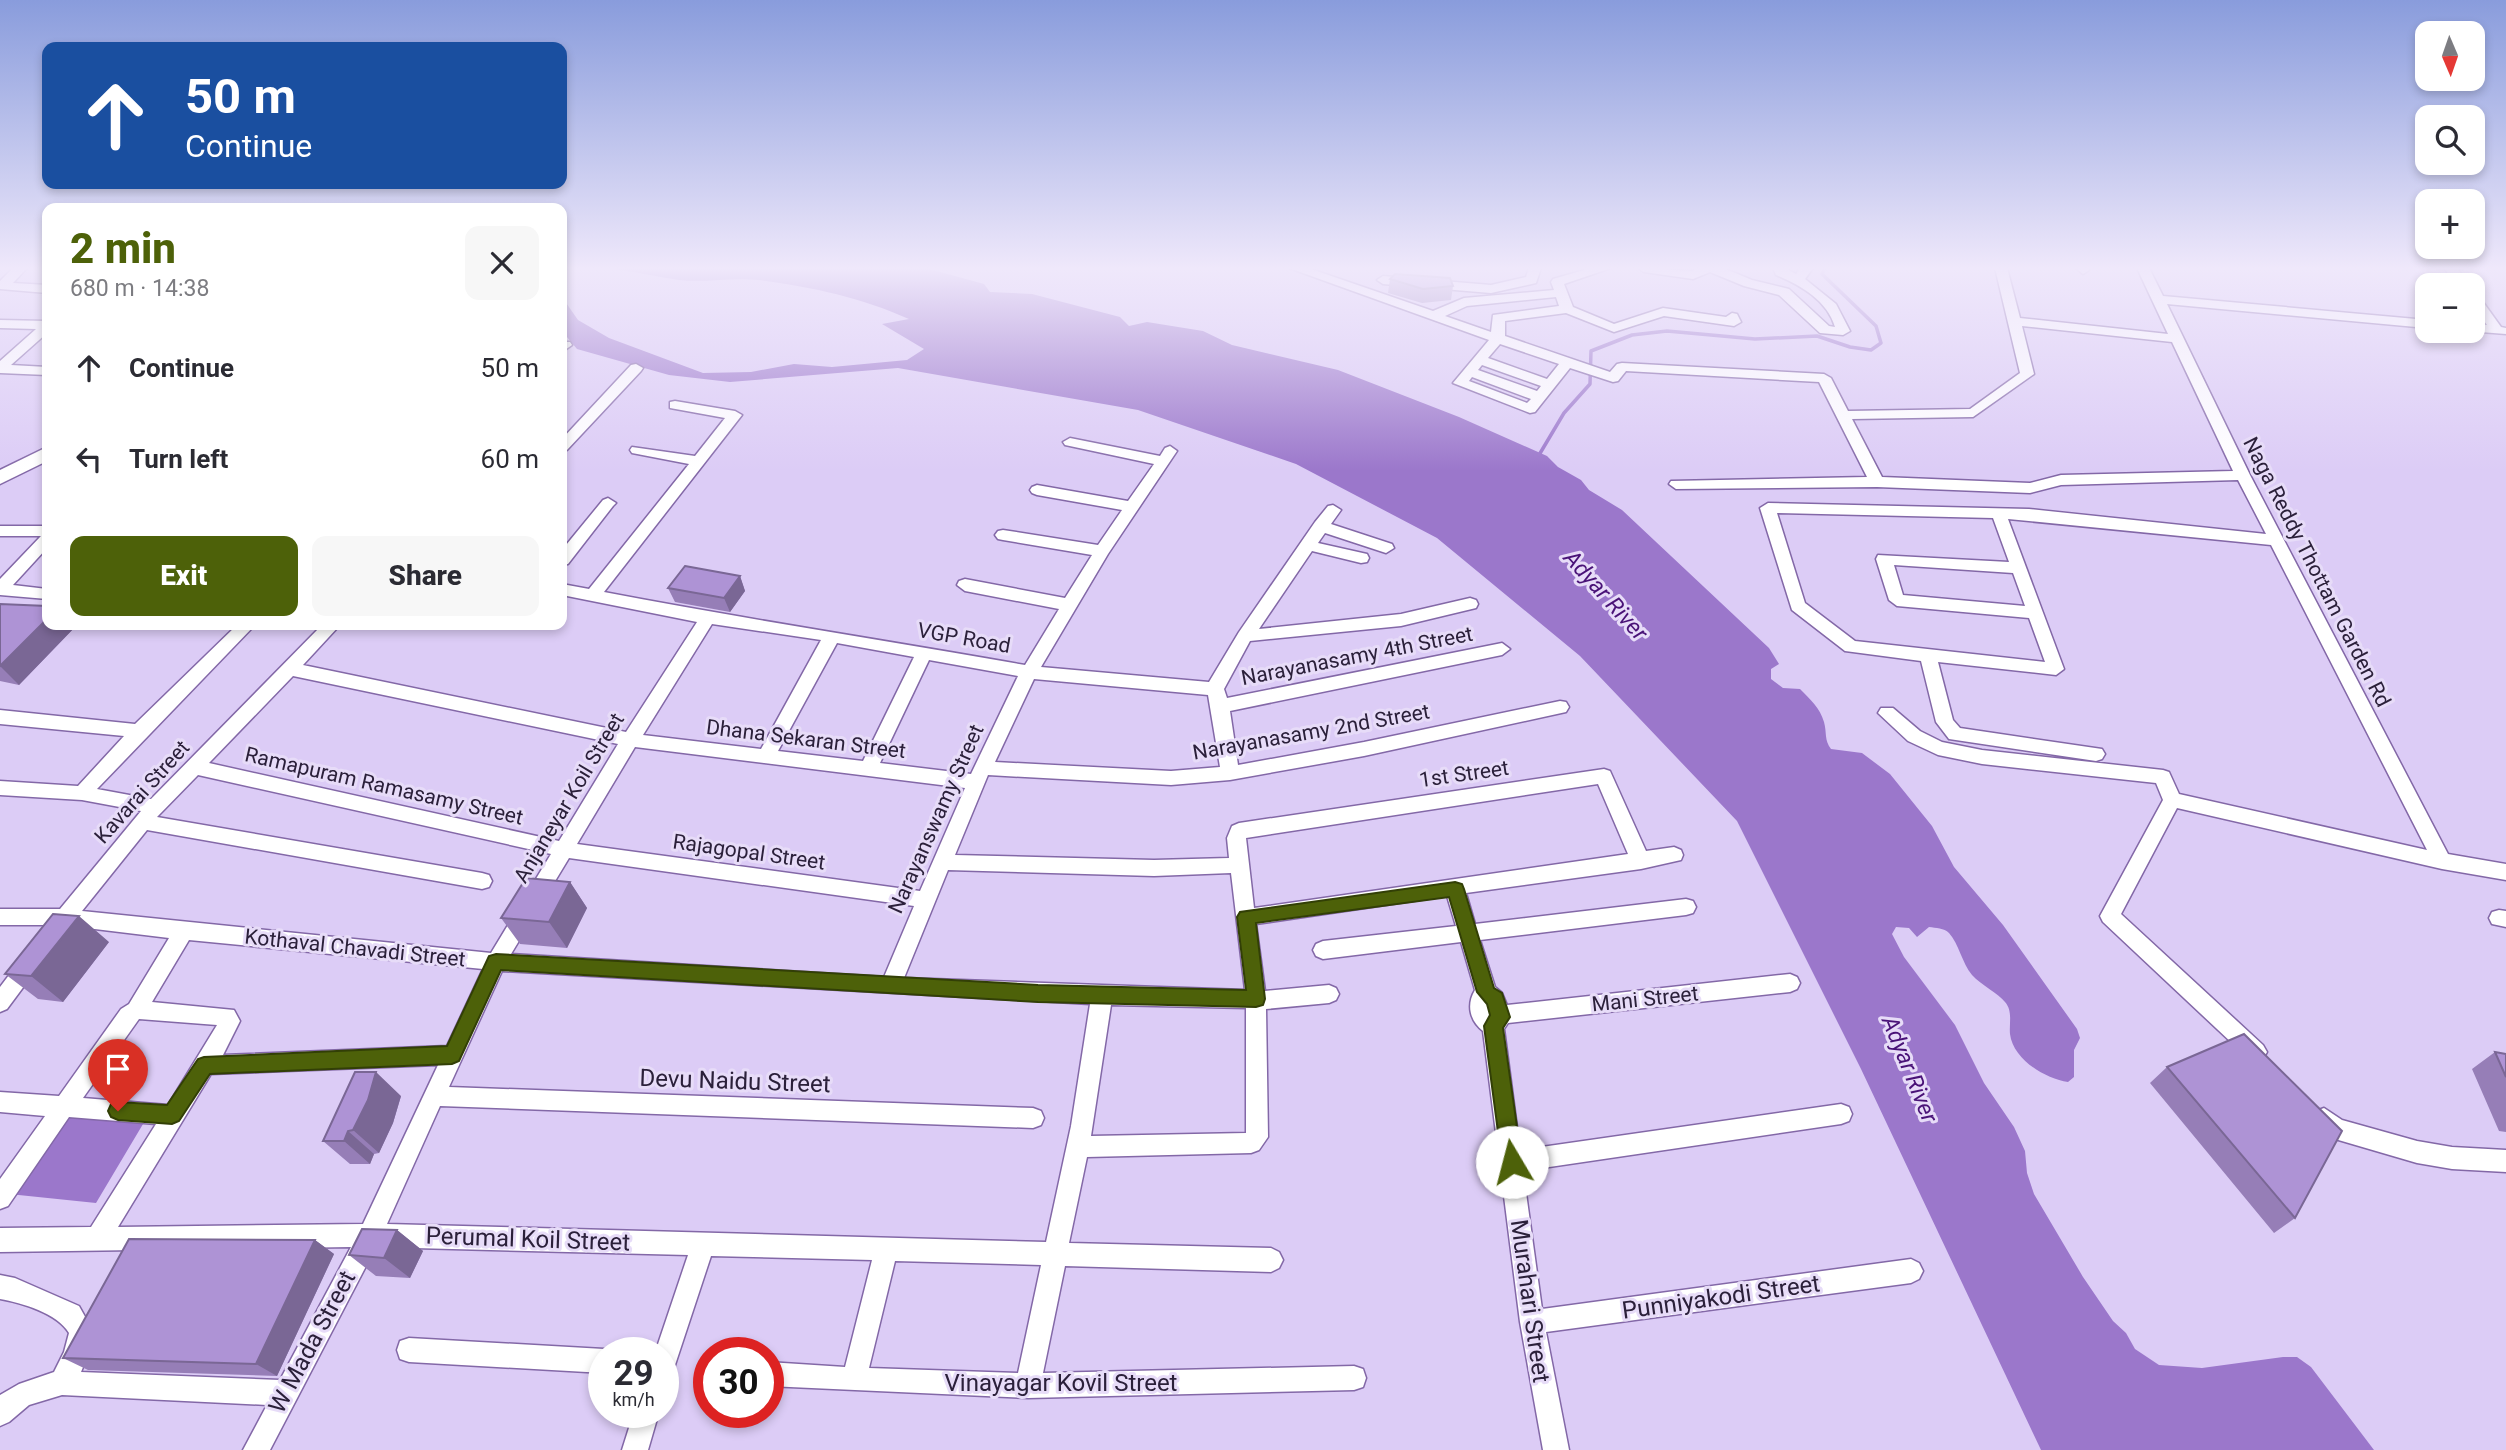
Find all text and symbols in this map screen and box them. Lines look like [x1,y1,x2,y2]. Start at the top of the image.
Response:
north arrow [2415,21,2485,91]
map controls [2415,21,2485,343]
text: 50 m [185,68,296,125]
icon: ahead [70,70,161,161]
button: search [2415,105,2485,175]
text: Continue [185,127,312,165]
button: + [2415,189,2485,259]
text: 2 min [70,224,176,273]
button: close [465,226,539,300]
button: − [2415,273,2485,343]
text: 680 m · 14:38 [70,275,209,302]
icon: ahead [70,349,108,387]
text: Continue [129,353,234,383]
text: 50 m [481,353,539,383]
street label: Naga Reddy Thottam Garden Rd [2238,433,2396,711]
icon: left [70,440,108,478]
text: Turn left [129,444,228,474]
text: 60 m [481,444,539,474]
button: Exit [70,536,298,616]
button: Share [312,536,539,616]
water label: Adyar River [1557,544,1654,647]
street label: VGP Road [916,618,1012,658]
street label: Narayanasamy 4th Street [1239,622,1475,690]
street label: Narayanasamy 2nd Street [1191,699,1432,765]
street label: Anjaneyar Koil Street [509,709,629,887]
street label: Dhana Sekaran Street [705,715,907,763]
street label: Narayanswamy Street [884,721,989,917]
street label: Kavarai Street [90,736,194,848]
street label: Ramapuram Ramasamy Street [243,742,526,830]
street label: 1st Street [1418,756,1510,792]
street label: Rajagopal Street [671,829,827,875]
street label: Kothaval Chavadi Street [243,924,467,972]
street label: Mani Street [1590,981,1700,1017]
water label: Adyar River [1876,1011,1944,1128]
pin [88,1039,148,1111]
icon: arrive [99,1050,137,1088]
street label: Devu Naidu Street [639,1064,831,1098]
position arrow [1475,1125,1549,1199]
street label: Murahari Street [1505,1218,1555,1384]
street label: Perumal Koil Street [425,1221,631,1257]
street label: W Mada Street [263,1266,361,1418]
street label: Punniyakodi Street [1620,1269,1822,1325]
speed limit sign: 30 [693,1337,784,1428]
text: 29 [613,1353,654,1394]
street label: Vinayagar Kovil Street [945,1369,1178,1397]
text: km/h [612,1389,655,1410]

